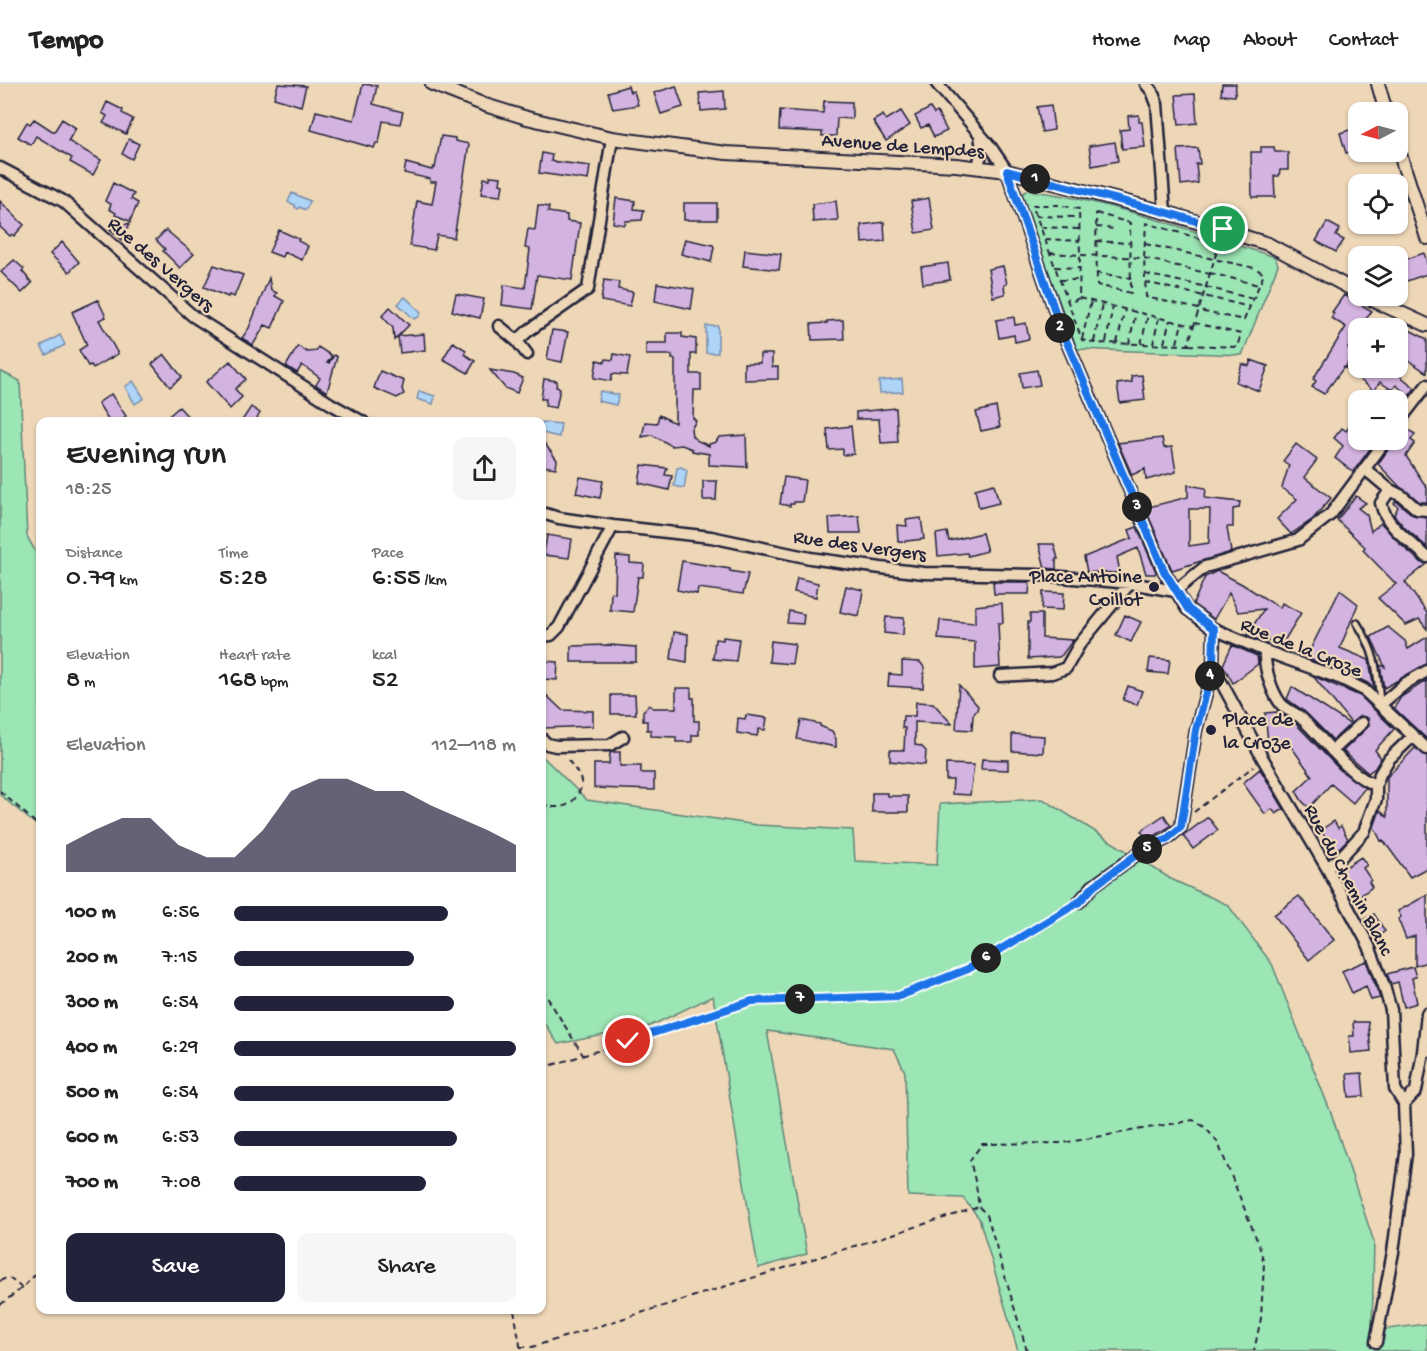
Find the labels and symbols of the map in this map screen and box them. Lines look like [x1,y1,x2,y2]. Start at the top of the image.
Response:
north arrow [1348,102,1408,162]
street label: Avenue de Lempdes [821,130,985,165]
pin: 1 [1020,164,1050,194]
pin [1197,203,1248,254]
street label: Rue des Vergers [102,213,218,319]
pin: 2 [1045,313,1075,343]
pin: 3 [1122,492,1152,522]
street label: Rue des Vergers [792,527,928,568]
place label: Place Antoine Coillot [1029,567,1144,613]
marker: Place Antoine Coillot [1147,580,1161,594]
street label: Rue de la Croze [1236,614,1366,684]
pin: 4 [1195,661,1225,691]
place label: Place de la Croze [1222,710,1294,756]
marker: Place de la Croze [1204,723,1218,737]
street label: Rue du Chemin Blanc [1297,801,1397,961]
pin: 5 [1132,834,1162,864]
pin: 6 [971,943,1001,973]
pin: 7 [785,984,815,1014]
pin [602,1015,653,1066]

